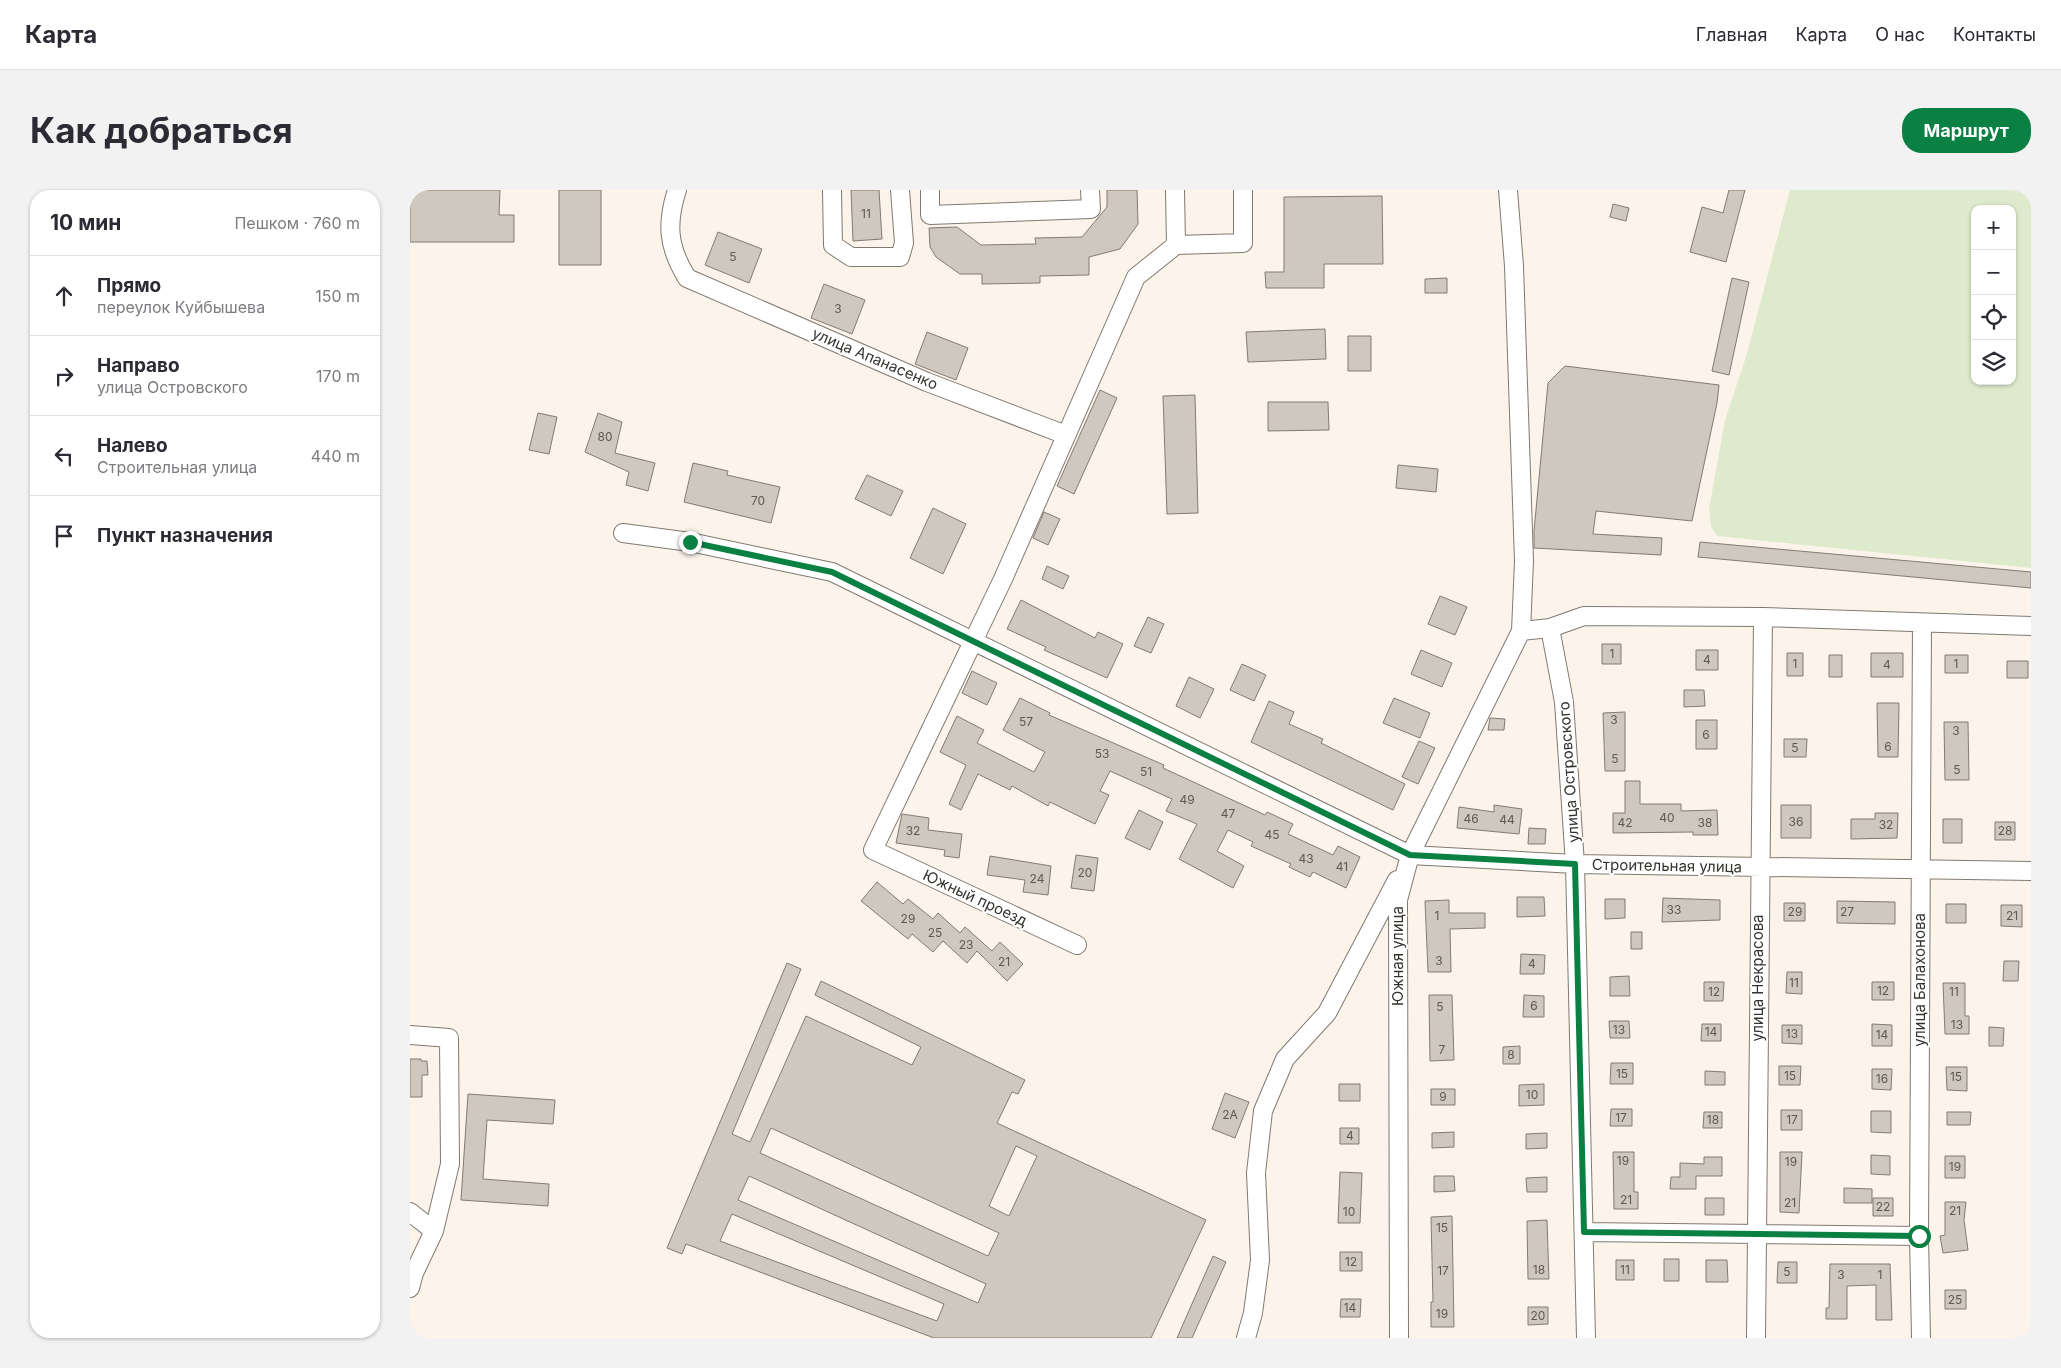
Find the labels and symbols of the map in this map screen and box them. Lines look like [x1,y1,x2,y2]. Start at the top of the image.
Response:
house number: 11 [861,206,871,221]
house number: 5 [729,249,737,264]
house number: 3 [834,301,842,316]
street label: улица Апанасенко [809,323,941,394]
house number: 80 [598,429,613,444]
house number: 70 [751,493,765,508]
route end [679,531,702,554]
house number: 1 [1610,646,1614,661]
house number: 4 [1703,652,1711,667]
house number: 1 [1793,656,1797,671]
house number: 1 [1954,656,1958,671]
house number: 4 [1883,657,1891,672]
street label: улица Островского [1554,701,1583,843]
house number: 3 [1610,712,1618,727]
house number: 57 [1019,714,1033,729]
house number: 3 [1952,723,1960,738]
house number: 6 [1702,727,1710,742]
house number: 6 [1884,739,1892,754]
house number: 5 [1791,740,1799,755]
house number: 53 [1095,746,1109,761]
house number: 5 [1611,751,1619,766]
house number: 5 [1953,762,1961,777]
house number: 51 [1140,764,1152,779]
house number: 49 [1179,792,1195,807]
house number: 47 [1221,806,1235,821]
house number: 40 [1659,810,1675,825]
house number: 46 [1463,811,1479,826]
house number: 44 [1499,812,1515,827]
house number: 36 [1789,814,1803,829]
house number: 42 [1617,815,1633,830]
house number: 38 [1698,815,1712,830]
house number: 32 [1879,817,1893,832]
house number: 32 [906,823,920,838]
house number: 28 [1998,823,2012,838]
house number: 45 [1264,827,1280,842]
house number: 43 [1298,851,1314,866]
street label: Строительная улица [1592,855,1742,876]
house number: 41 [1336,859,1348,874]
street label: Южный проезд [920,865,1030,930]
house number: 20 [1078,865,1092,880]
house number: 24 [1030,871,1045,886]
house number: 33 [1667,902,1681,917]
house number: 29 [1788,904,1802,919]
house number: 27 [1840,904,1854,919]
street label: Южная улица [1388,906,1407,1006]
house number: 1 [1435,908,1439,923]
house number: 21 [2006,908,2018,923]
house number: 29 [901,911,915,926]
street label: улица Балахонова [1910,913,1929,1047]
street label: улица Некрасова [1748,914,1767,1042]
house number: 25 [928,925,942,940]
house number: 23 [959,937,973,952]
house number: 3 [1435,953,1443,968]
house number: 21 [998,954,1010,969]
house number: 4 [1528,956,1536,971]
house number: 11 [1789,975,1799,990]
house number: 12 [1877,983,1889,998]
house number: 12 [1708,984,1720,999]
house number: 11 [1949,984,1959,999]
house number: 6 [1530,998,1538,1013]
house number: 5 [1436,999,1444,1014]
house number: 13 [1951,1017,1963,1032]
house number: 13 [1613,1022,1625,1037]
house number: 14 [1705,1024,1718,1039]
house number: 13 [1786,1026,1798,1041]
house number: 14 [1876,1027,1889,1042]
house number: 7 [1439,1042,1446,1057]
house number: 8 [1507,1047,1515,1062]
house number: 15 [1616,1066,1628,1081]
house number: 15 [1784,1068,1796,1083]
house number: 15 [1950,1069,1962,1084]
house number: 16 [1876,1071,1888,1086]
house number: 10 [1526,1087,1538,1102]
house number: 9 [1439,1089,1447,1104]
house number: 2А [1222,1107,1238,1122]
house number: 17 [1615,1110,1627,1125]
house number: 18 [1707,1112,1719,1127]
house number: 17 [1786,1112,1798,1127]
house number: 4 [1346,1128,1354,1143]
house number: 19 [1617,1153,1629,1168]
house number: 19 [1785,1154,1797,1169]
house number: 19 [1949,1159,1961,1174]
house number: 21 [1620,1192,1632,1207]
house number: 21 [1784,1195,1796,1210]
house number: 22 [1876,1199,1890,1214]
house number: 21 [1949,1203,1961,1218]
house number: 10 [1343,1204,1355,1219]
house number: 15 [1436,1220,1448,1235]
route start [1908,1225,1931,1248]
house number: 12 [1345,1254,1357,1269]
house number: 18 [1533,1262,1545,1277]
house number: 11 [1620,1262,1630,1277]
house number: 17 [1437,1263,1449,1278]
house number: 5 [1783,1264,1791,1279]
house number: 3 [1837,1267,1845,1282]
house number: 1 [1878,1267,1882,1282]
house number: 25 [1948,1292,1962,1307]
house number: 14 [1344,1300,1357,1315]
house number: 19 [1436,1306,1448,1321]
house number: 20 [1531,1308,1545,1323]

